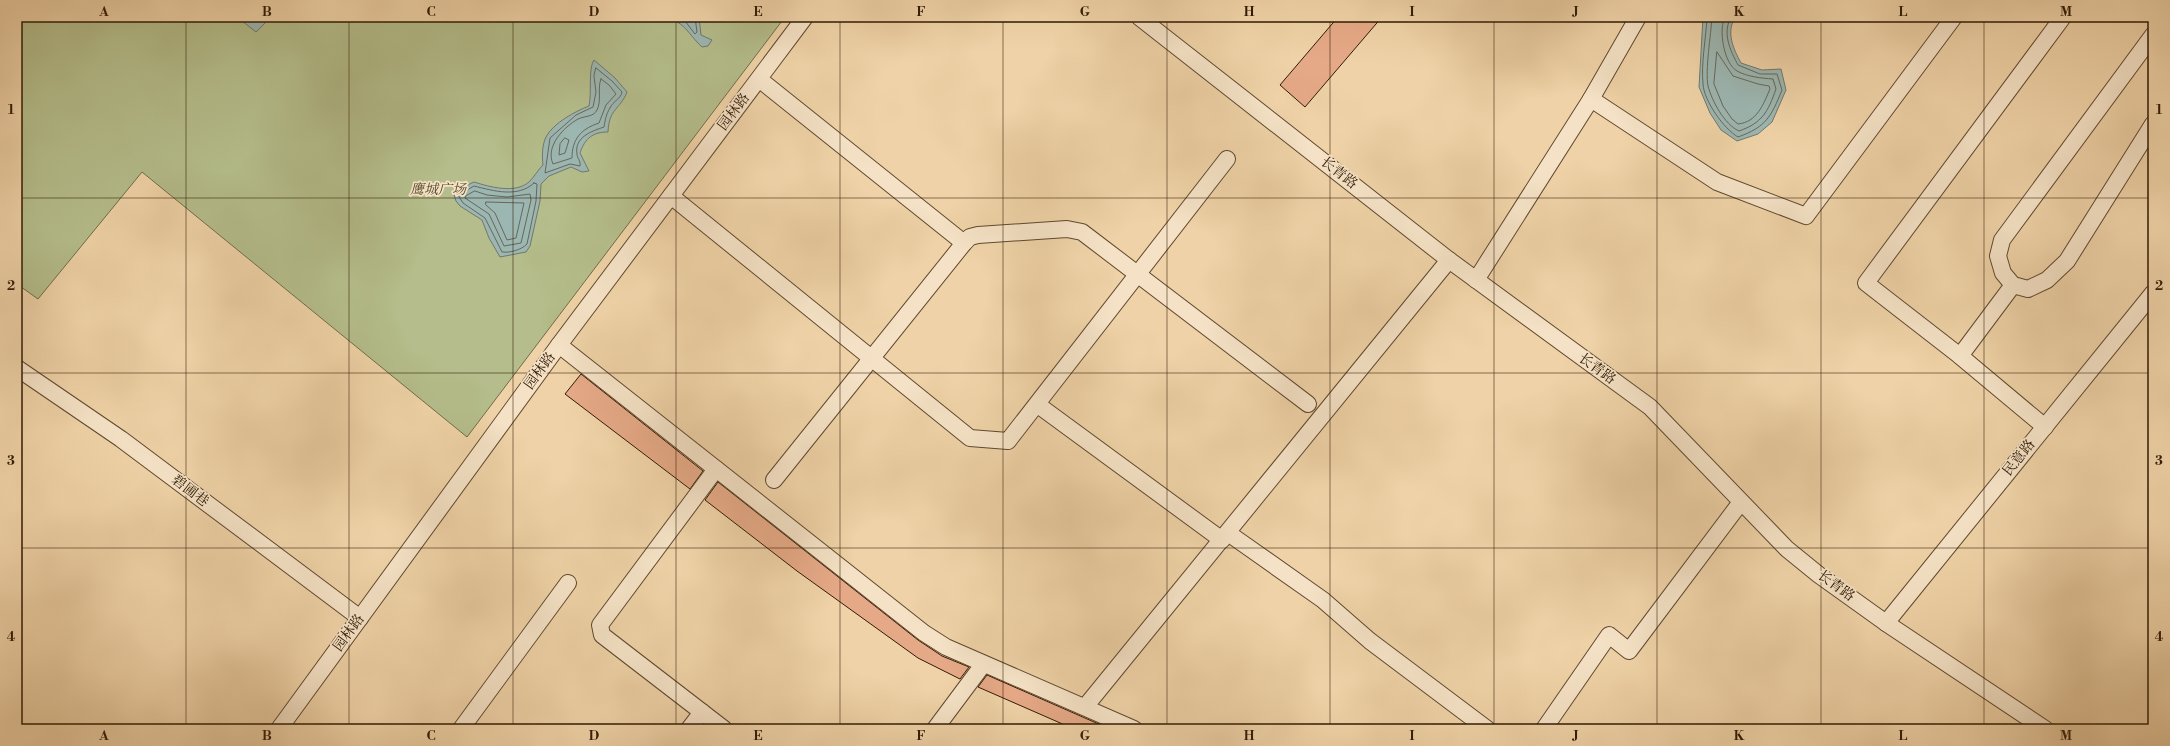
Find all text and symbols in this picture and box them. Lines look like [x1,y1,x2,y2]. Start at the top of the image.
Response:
text: A [98,4,109,20]
text: B [262,4,272,20]
text: C [426,4,436,20]
text: D [589,4,599,20]
text: E [753,4,763,20]
text: F [916,4,926,20]
text: G [1080,4,1091,20]
text: H [1244,4,1255,20]
text: I [1409,4,1415,20]
text: J [1571,4,1579,20]
text: K [1734,4,1745,20]
text: L [1899,4,1908,20]
text: M [2060,4,2072,20]
street label: 园林路 [714,90,754,134]
text: 1 [8,102,15,118]
text: 1 [2156,102,2163,118]
street label: 长青路 [1317,153,1361,193]
park label: 鹰城广场 [410,181,467,199]
text: 2 [7,278,15,294]
text: 2 [2155,278,2163,294]
street label: 园林路 [520,349,560,393]
street label: 长青路 [1575,349,1619,389]
street label: 民意路 [1999,436,2039,480]
text: 3 [7,453,15,469]
text: 3 [2155,453,2163,469]
street label: 碧圃巷 [168,471,212,511]
street label: 长青路 [1814,566,1858,606]
street label: 园林路 [329,611,369,655]
text: 4 [7,629,16,645]
text: 4 [2155,629,2164,645]
text: A [98,728,109,744]
text: B [262,728,272,744]
text: C [426,728,436,744]
text: D [589,728,599,744]
text: E [753,728,763,744]
text: F [916,728,926,744]
text: G [1080,728,1091,744]
text: H [1244,728,1255,744]
text: I [1409,728,1415,744]
text: J [1571,728,1579,744]
text: K [1734,728,1745,744]
text: L [1899,728,1908,744]
text: M [2060,728,2072,744]

